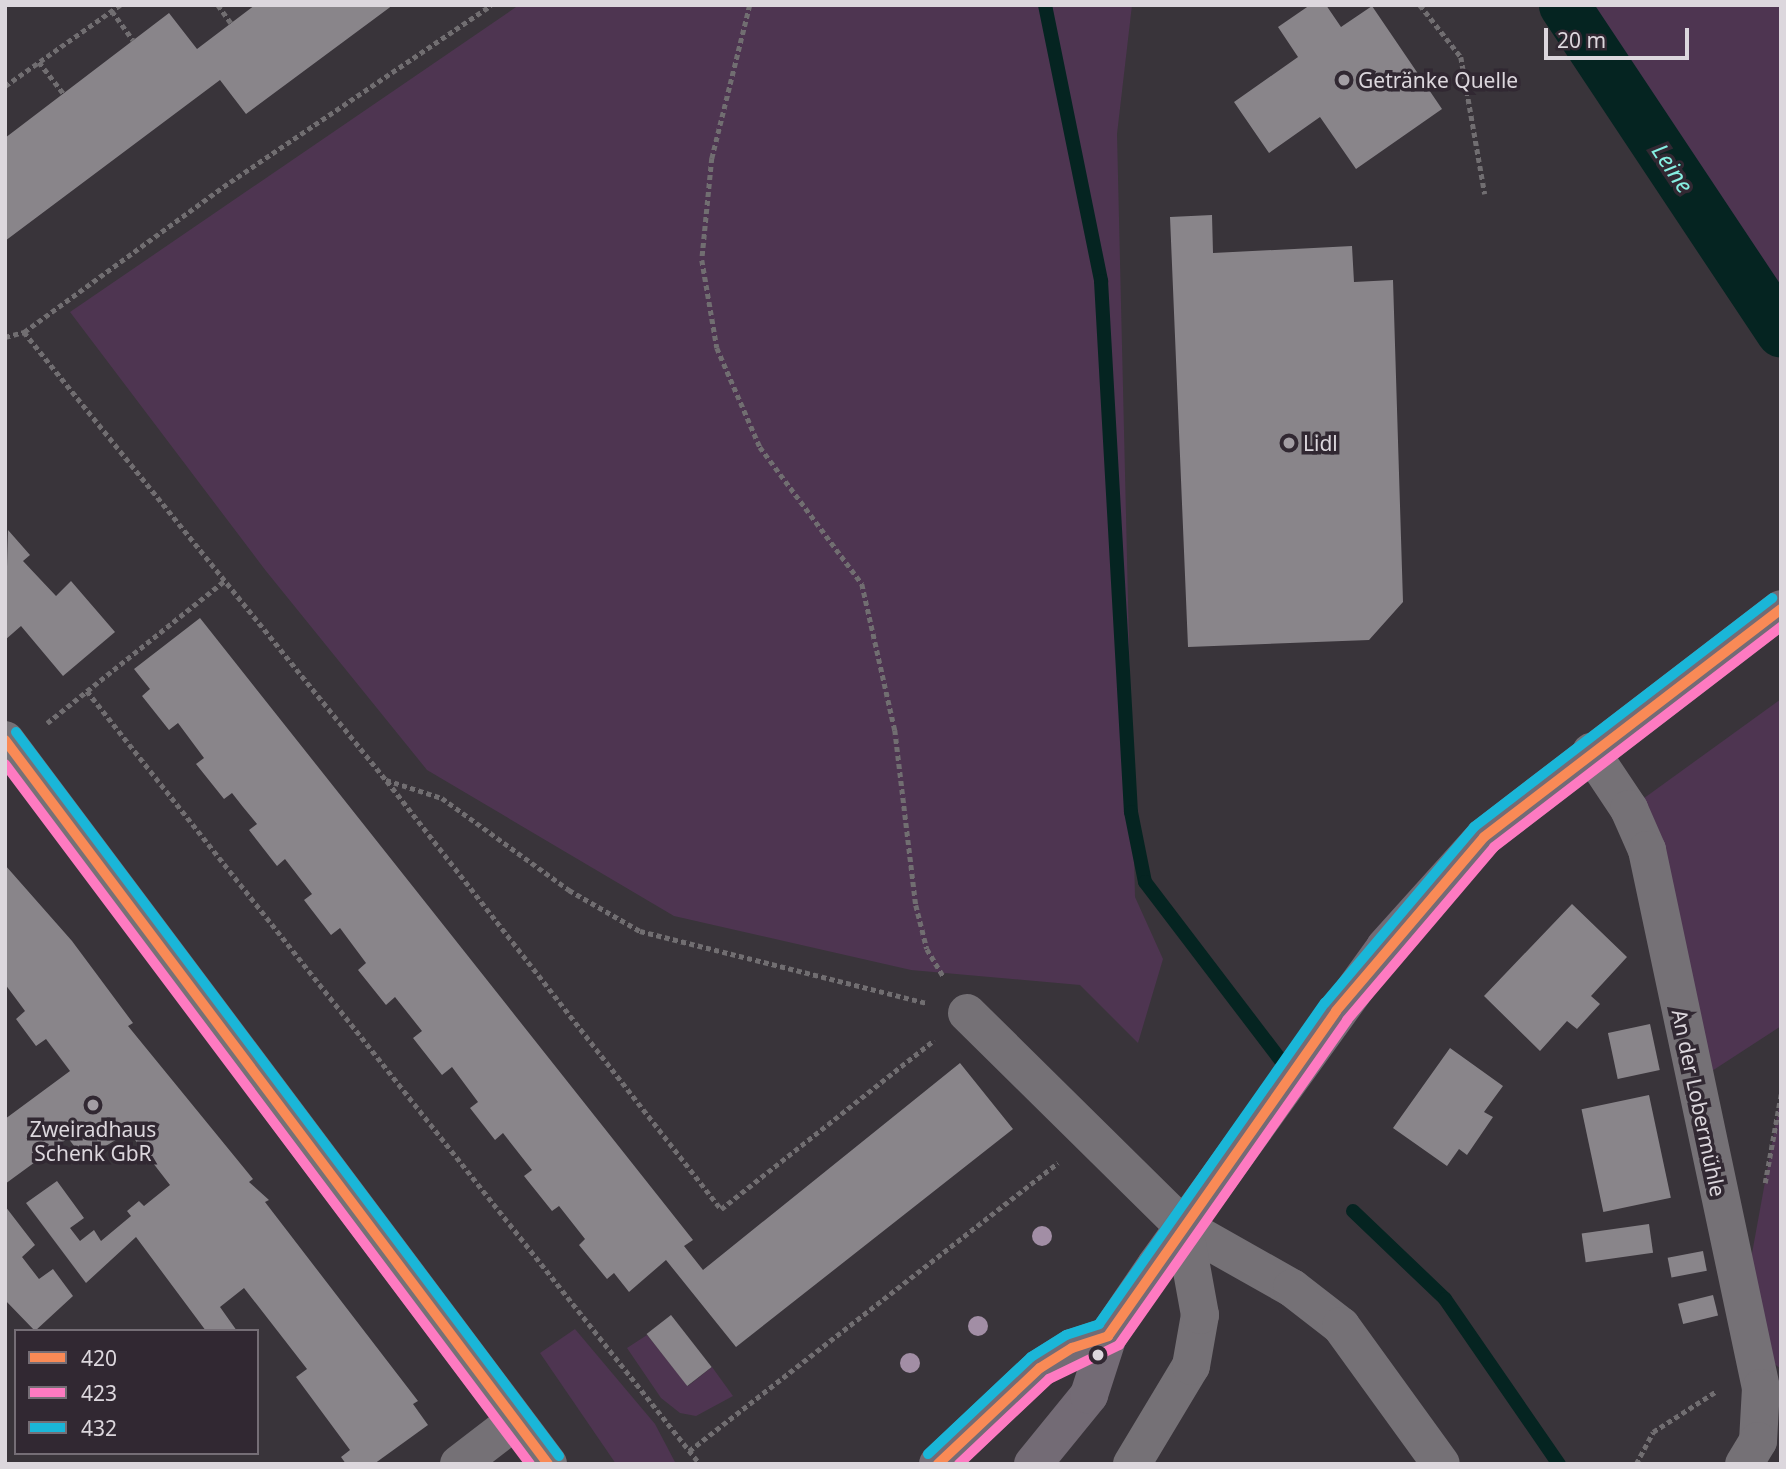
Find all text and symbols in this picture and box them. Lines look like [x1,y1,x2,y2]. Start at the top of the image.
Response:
scale bar [1548,14,1693,58]
text: 20 m [1557,26,1606,54]
place label: Getränke Quelle [1358,67,1518,93]
marker: Getränke Quelle [1336,72,1352,88]
water label: Leine [1647,138,1699,198]
place label: Lidl [1303,430,1338,456]
marker: Lidl [1281,435,1297,451]
street label: An der Lobermühle [1667,1007,1731,1199]
marker: Zweiradhaus Schenk GbR [85,1097,101,1113]
place label: Zweiradhaus Schenk GbR [30,1116,156,1166]
legend [14,1329,259,1455]
text: 420 [81,1344,117,1372]
unlabelled marker [1091,1348,1105,1362]
text: 423 [81,1379,117,1407]
text: 432 [81,1414,117,1442]

